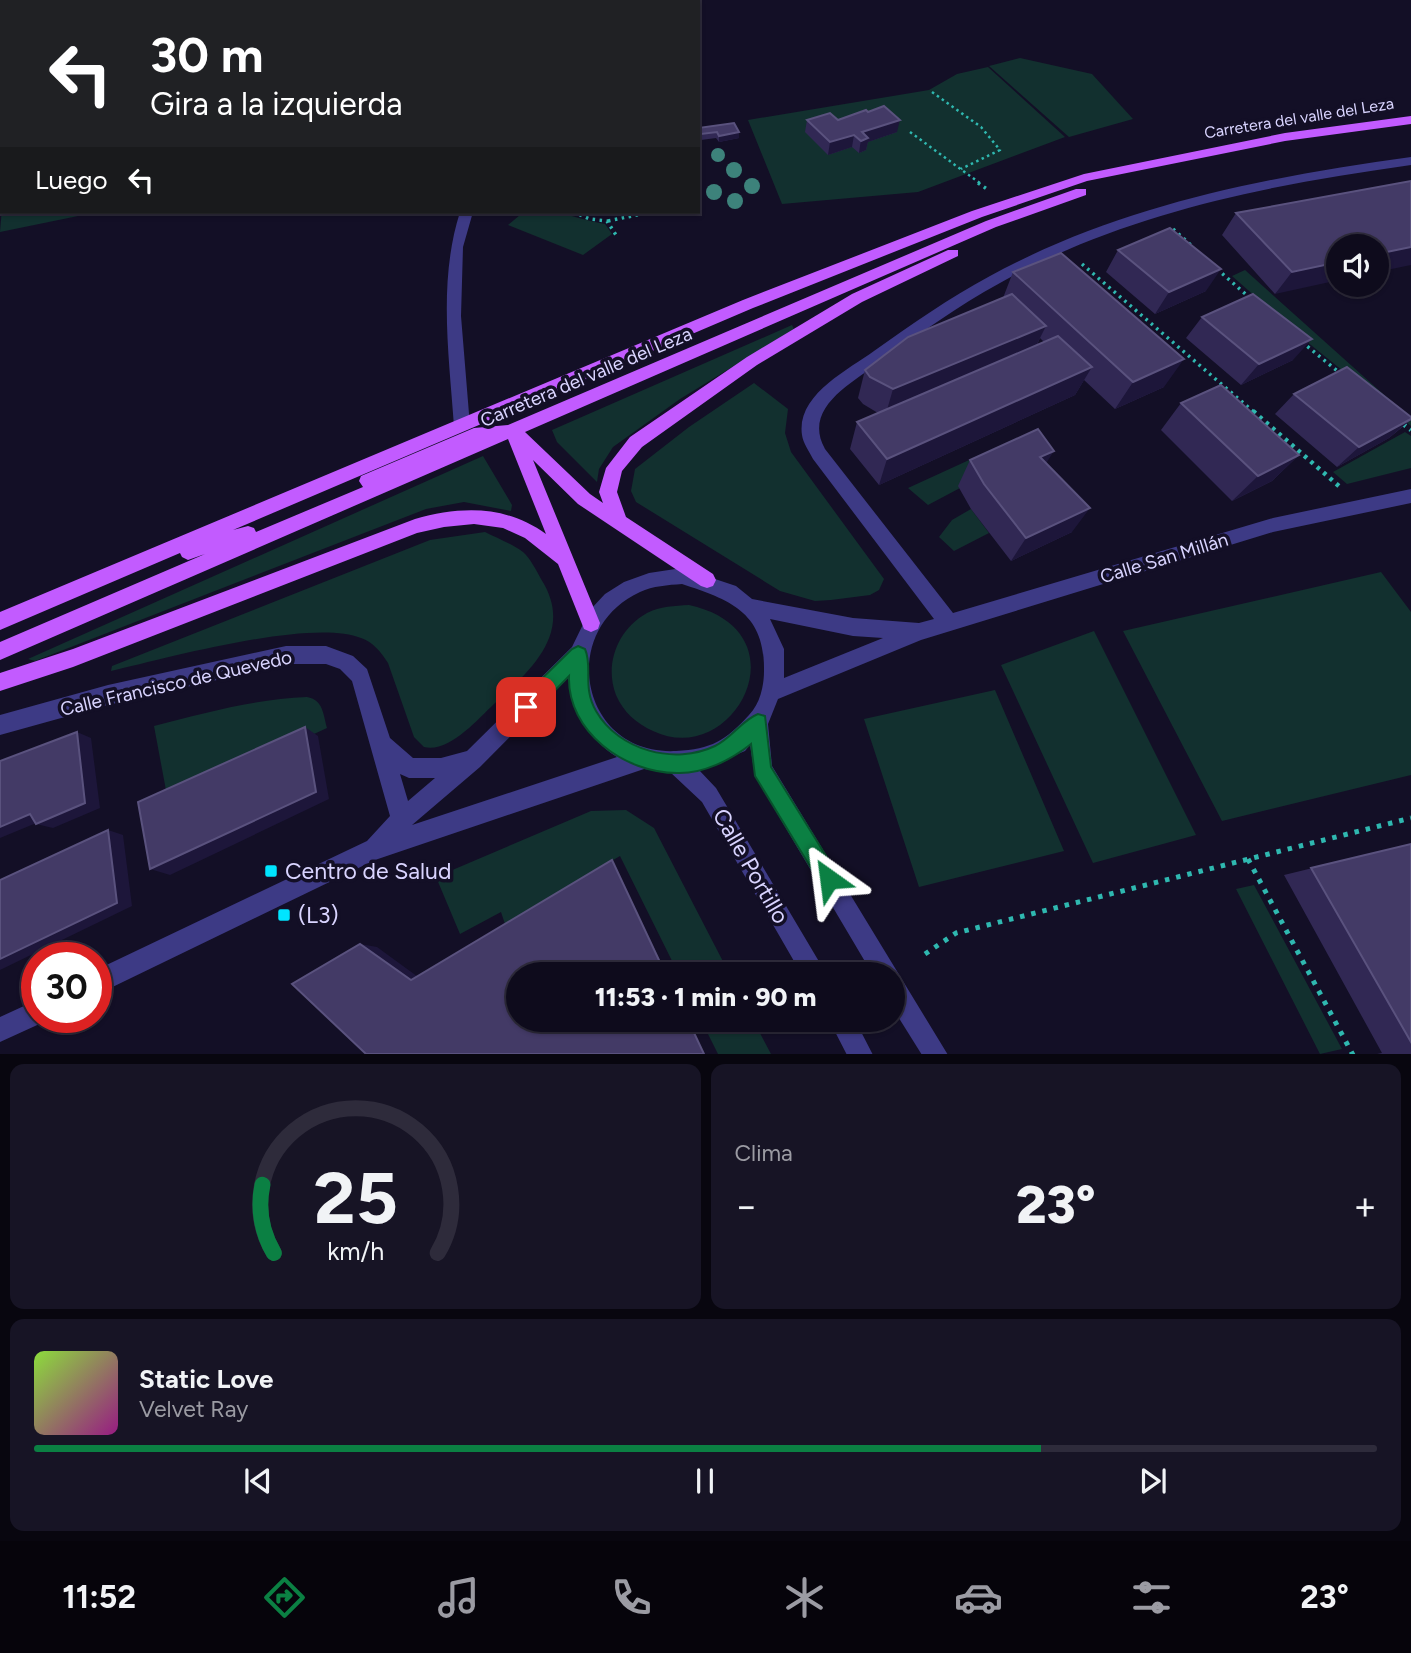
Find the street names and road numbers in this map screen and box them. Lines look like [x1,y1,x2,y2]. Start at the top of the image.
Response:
street label: Carretera del valle del Leza [1203,94,1395,142]
street label: Carretera del valle del Leza [477,322,695,432]
street label: Calle San Millán [1097,528,1231,588]
street label: Calle Francisco de Quevedo [58,645,294,721]
street label: Calle Portillo [707,803,795,929]

